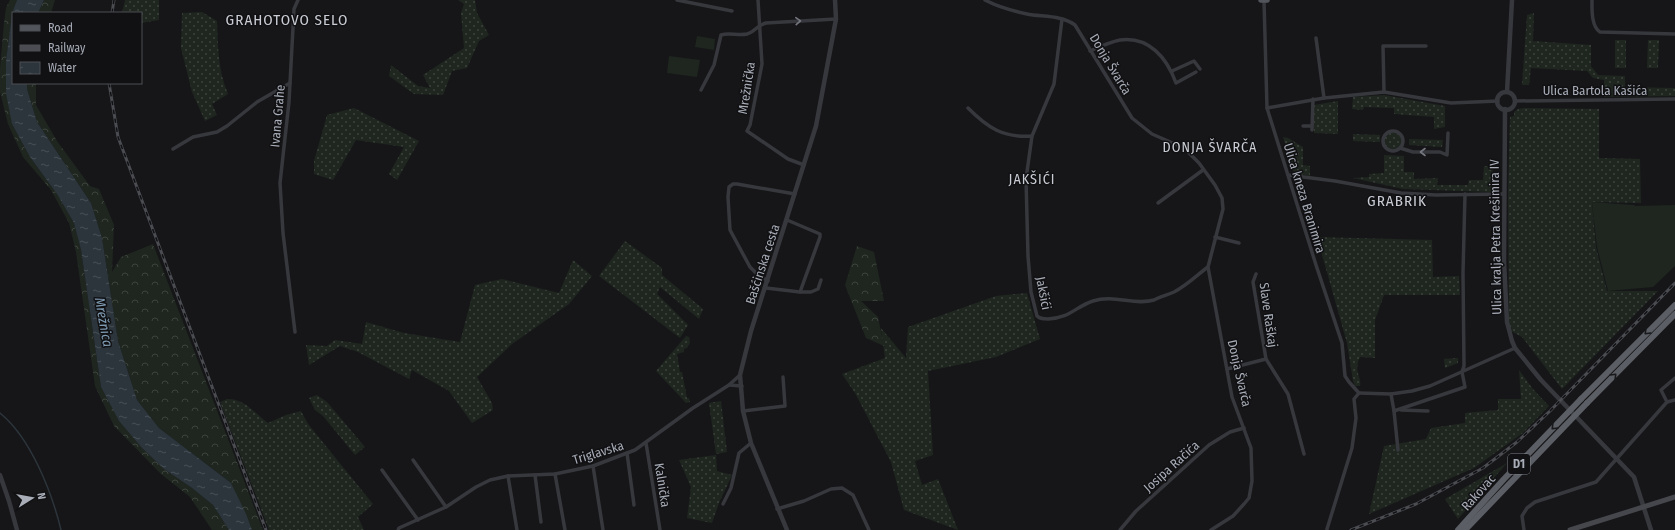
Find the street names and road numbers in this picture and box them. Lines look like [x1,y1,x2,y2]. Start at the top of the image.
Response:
street label: Donja Švarča [1087,31,1135,97]
street label: Mrežnička [735,61,758,115]
street label: Ulica Bartola Kašića [1543,83,1647,98]
street label: Ivana Grahe [267,84,288,148]
street label: Ulica kneza Branimira [1281,141,1328,255]
street label: Ulica kralja Petra Krešimira IV [1487,159,1504,315]
street label: Bašćinska cesta [742,222,782,306]
street label: Jakšići [1033,275,1054,311]
street label: Slave Raškaj [1257,282,1280,348]
street label: Donja Švarča [1225,338,1254,408]
street label: Triglavska [571,438,625,467]
street label: Josipa Račića [1141,438,1202,495]
road number: D1 [1508,454,1530,474]
street label: Kalnička [652,462,673,508]
street label: Rakovac [1458,471,1499,514]

